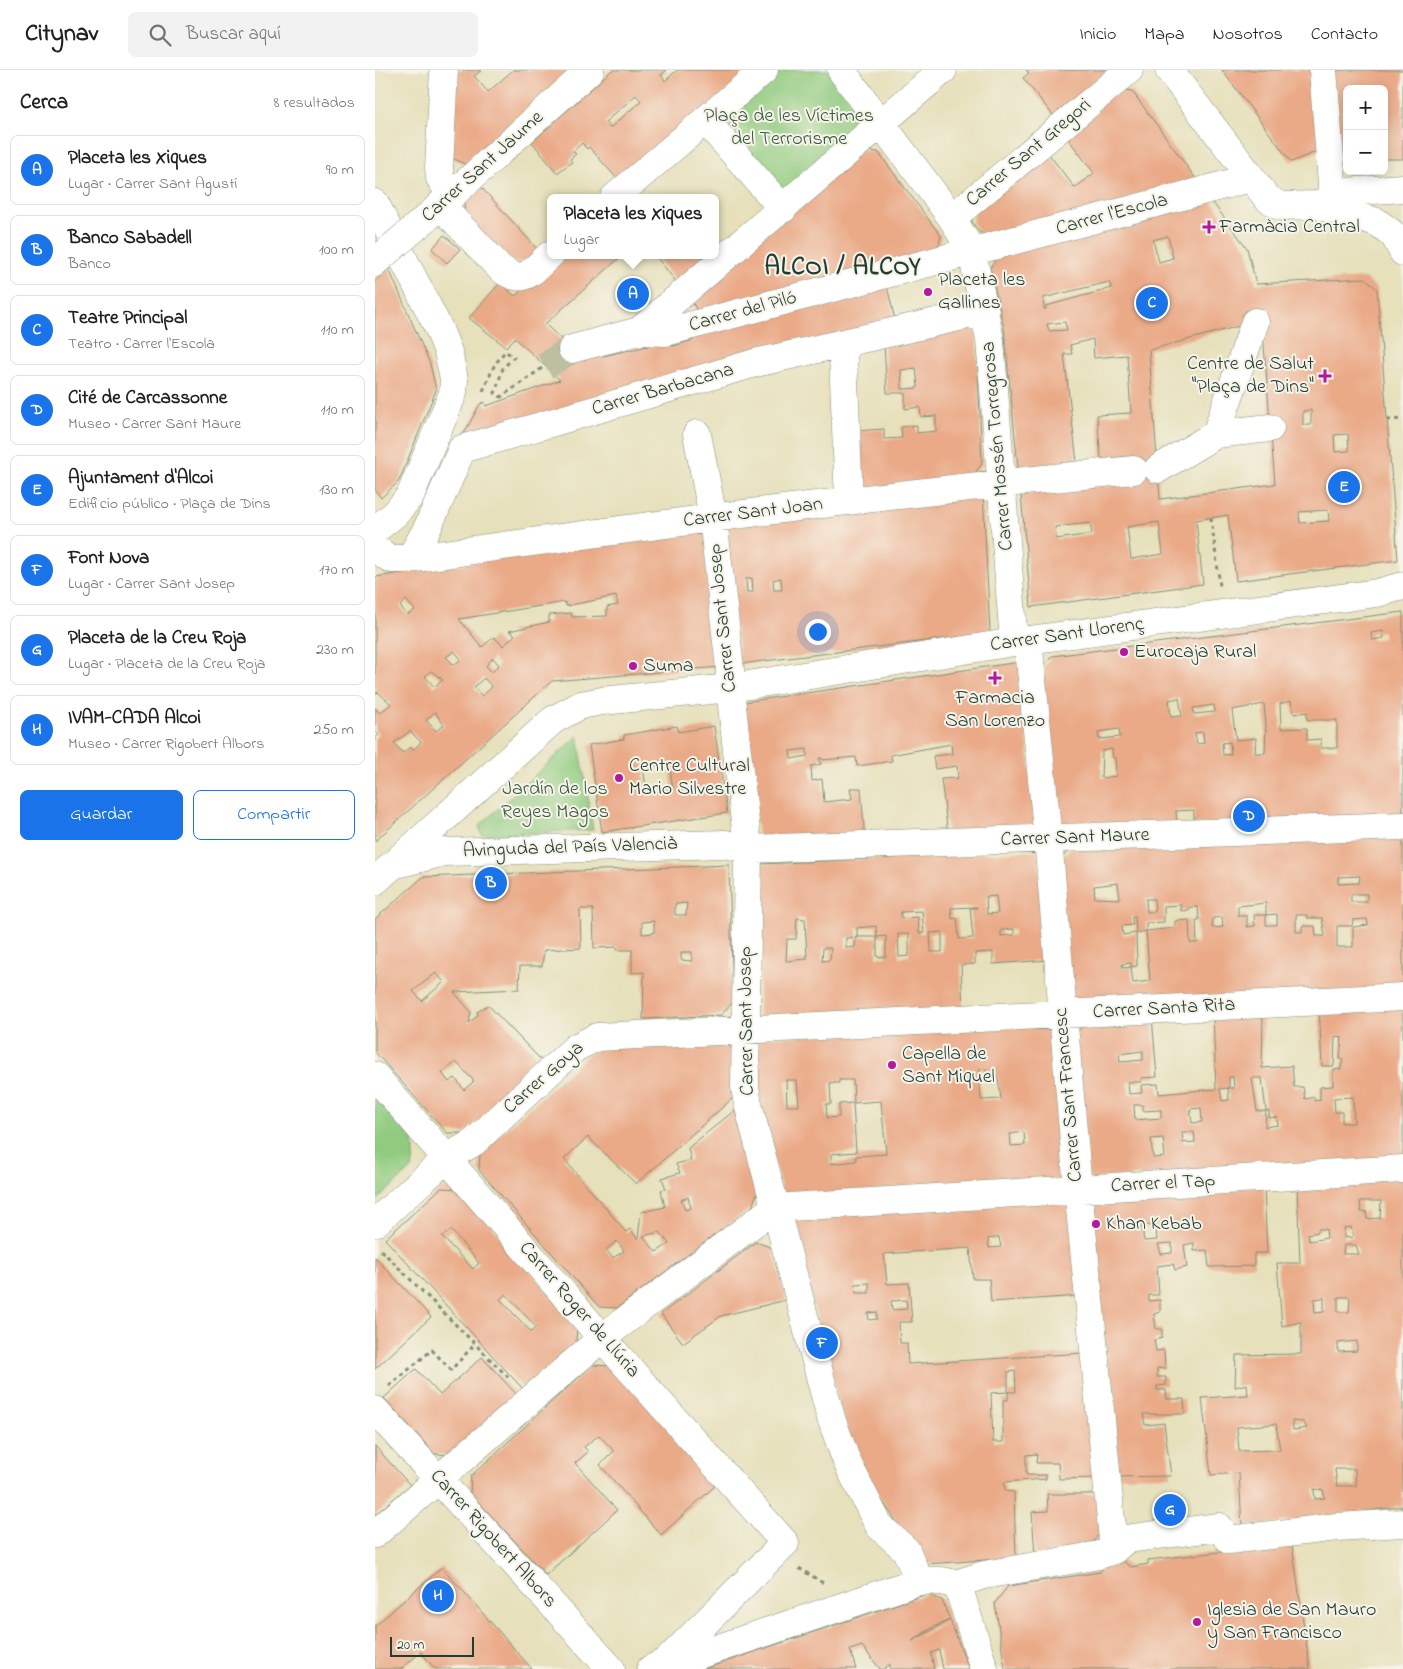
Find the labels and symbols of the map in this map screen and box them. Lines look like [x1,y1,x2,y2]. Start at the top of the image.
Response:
street label: Carrer Sant Gregori [960,92,1099,215]
park label: Plaça de les Víctimes del Terrorisme [704,102,874,154]
street label: Carrer Sant Jaume [415,104,551,230]
street label: Carrer l'Escola [1053,186,1171,244]
place label: Farmàcia Central [1218,213,1360,242]
marker: Farmàcia Central [1203,221,1215,233]
district label: ALCOI / ALCOY [765,250,921,286]
place label: Placeta les Gallines [938,266,1025,318]
pin: A [617,275,649,313]
street label: Carrer del Piló [686,284,800,340]
pin: C [1136,284,1168,322]
marker: Placeta les Gallines [922,286,934,298]
street label: Carrer Mossén Torregrosa [974,340,1023,552]
place label: Centre de Salut "Plaça de Dins" [1187,350,1314,402]
street label: Carrer Barbacana [589,356,737,424]
marker: Centre de Salut "Plaça de Dins" [1318,369,1332,383]
pin: E [1328,468,1360,506]
street label: Carrer Sant Joan [682,490,825,536]
street label: Carrer Sant Josep [701,542,745,694]
street label: Carrer Sant Llorenç [988,610,1146,660]
your location [805,619,831,645]
place label: Eurocaja Rural [1134,638,1256,667]
marker: Eurocaja Rural [1118,646,1130,658]
place label: Suma [643,652,694,681]
marker: Suma [627,660,639,672]
marker: Farmacia San Lorenzo [989,672,1001,684]
place label: Farmacia San Lorenzo [945,684,1045,736]
place label: Centre Cultural Mario Silvestre [629,752,750,804]
marker: Centre Cultural Mario Silvestre [613,772,625,784]
park label: Jardín de los Reyes Magos [501,775,609,828]
pin: D [1233,797,1265,835]
street label: Carrer Sant Maure [1000,821,1150,855]
street label: Avinguda del País Valencià [462,830,678,867]
pin: B [475,864,507,902]
street label: Carrer Sant Josep [731,946,763,1096]
street label: Carrer Santa Rita [1092,991,1236,1027]
street label: Carrer Sant Francesc [1047,1007,1091,1183]
street label: Carrer Goya [497,1035,591,1121]
place label: Capella de Sant Miquel [902,1040,995,1092]
marker: Capella de Sant Miquel [886,1059,898,1071]
street label: Carrer el Tap [1110,1167,1216,1201]
place label: Khan Kebab [1106,1210,1202,1239]
marker: Khan Kebab [1090,1218,1102,1230]
street label: Carrer Roger de Llúria [511,1235,647,1385]
pin: F [806,1324,838,1362]
street label: Carrer Rigobert Albors [422,1463,563,1616]
pin: G [1154,1491,1186,1529]
pin: H [422,1577,454,1615]
place label: Iglesia de San Mauro y San Francisco [1207,1596,1376,1648]
marker: Iglesia de San Mauro y San Francisco [1191,1616,1203,1628]
scale bar [390,1634,474,1657]

